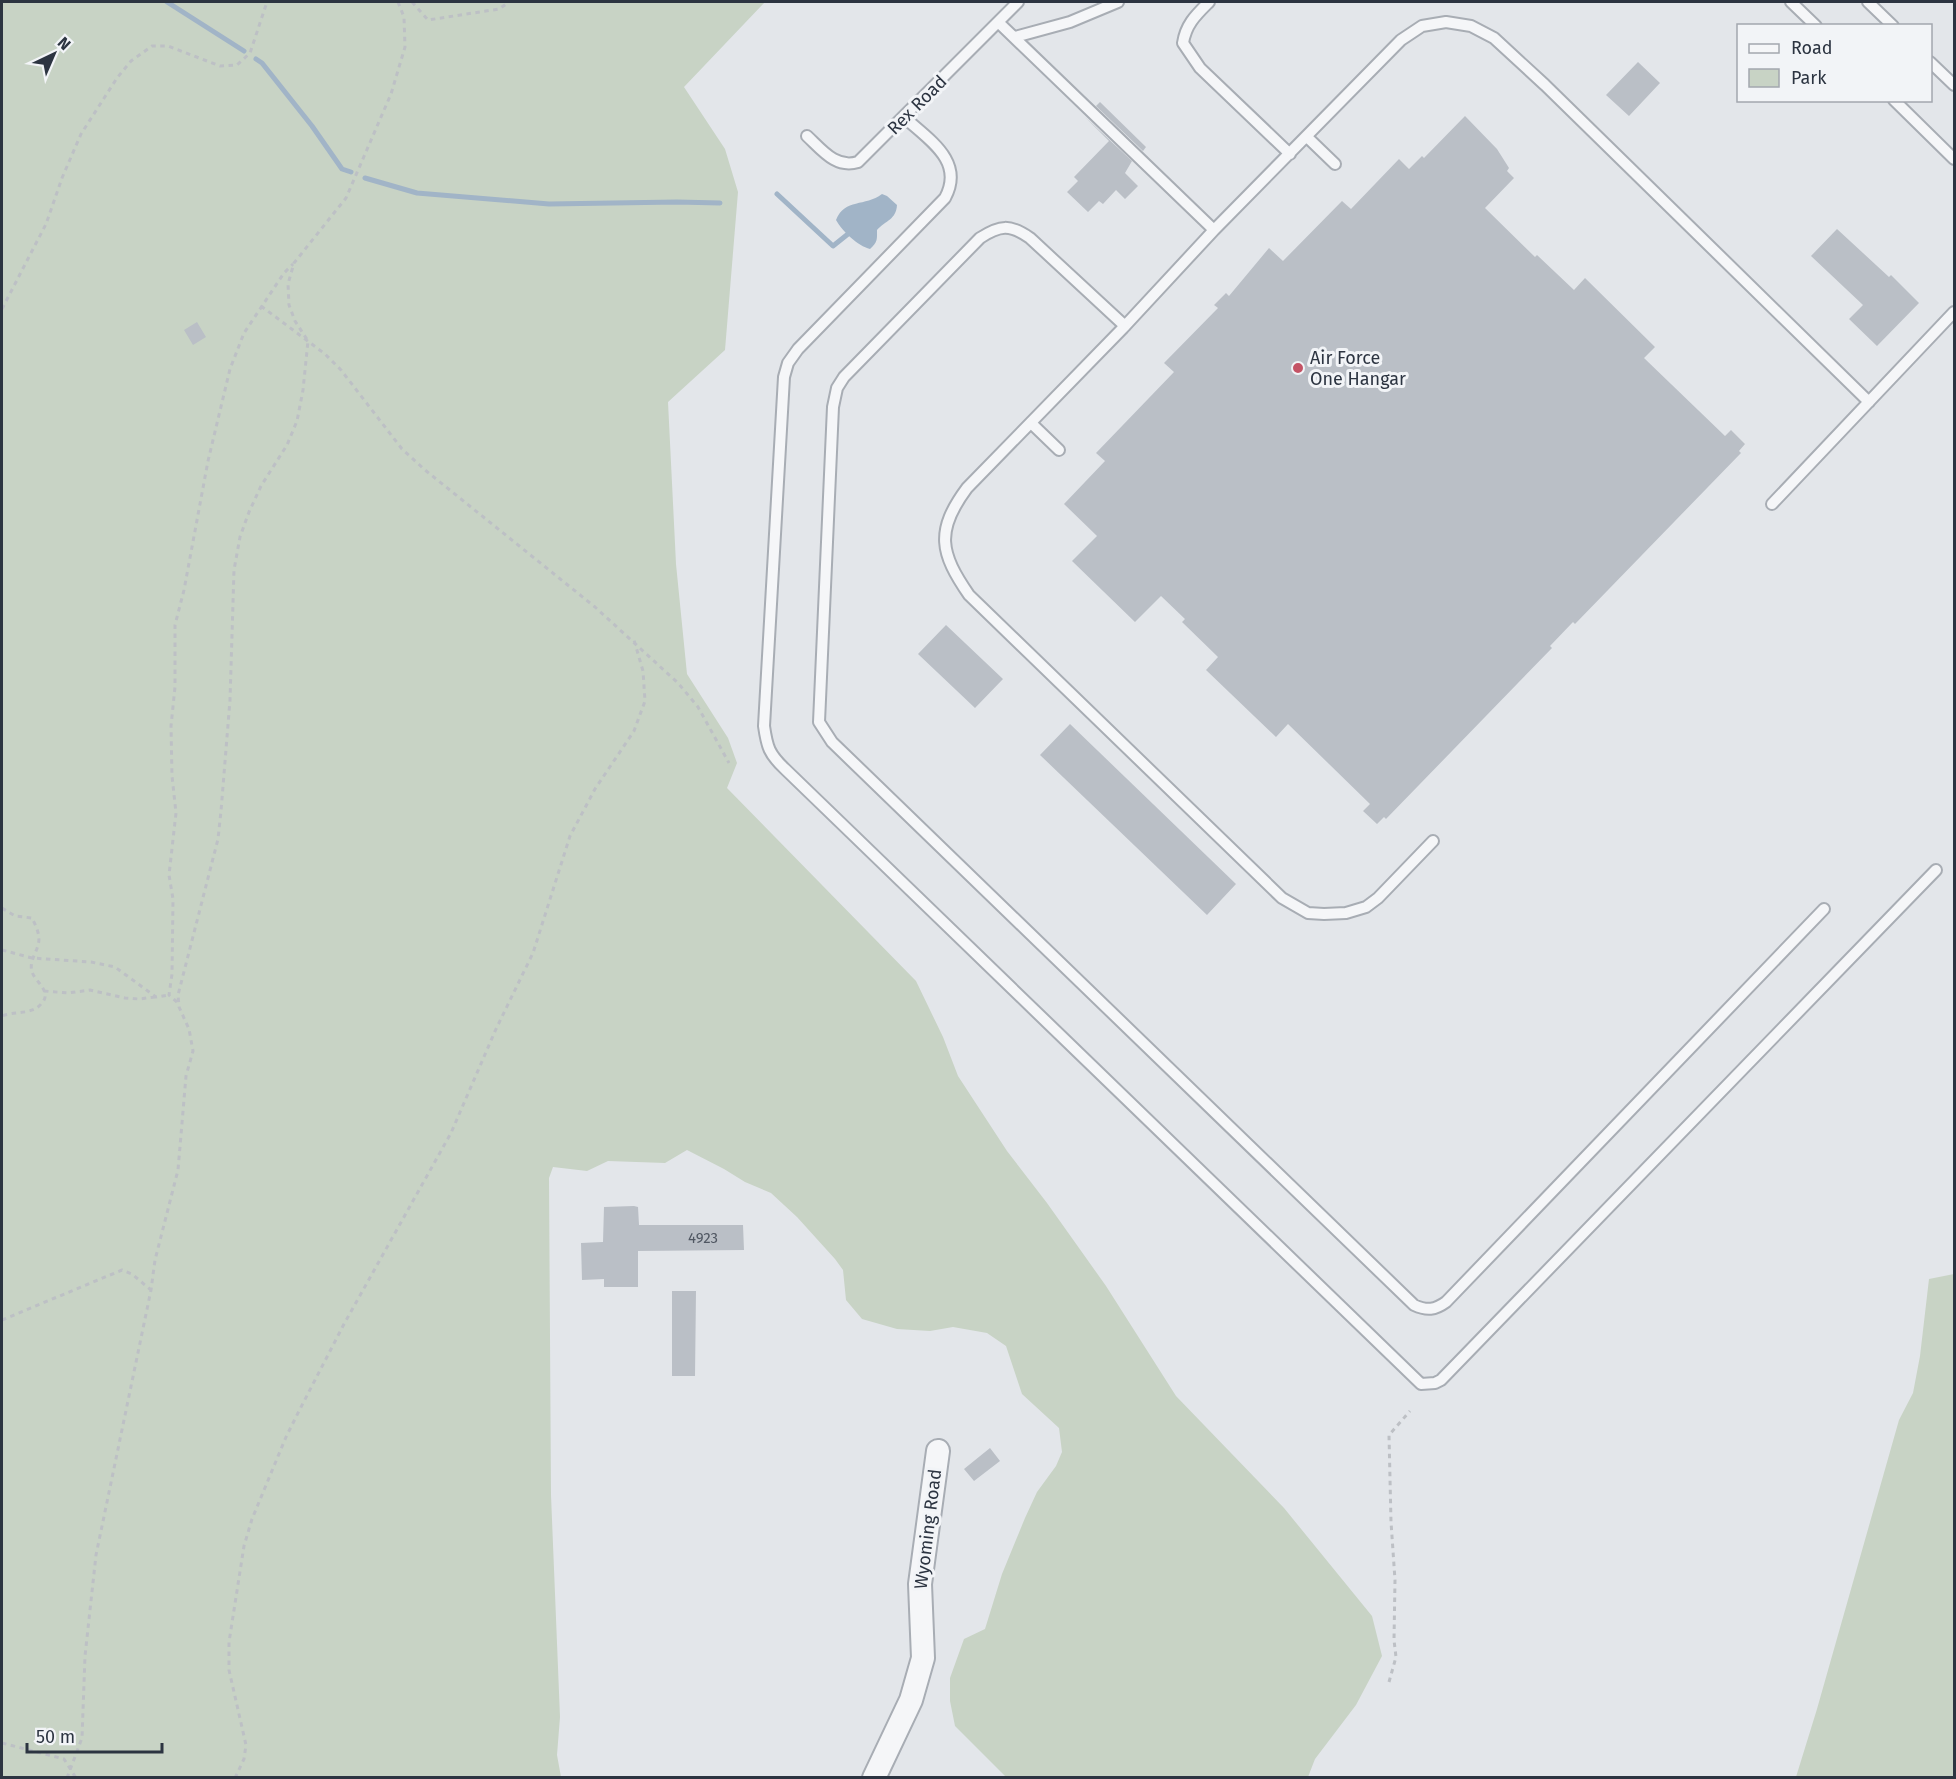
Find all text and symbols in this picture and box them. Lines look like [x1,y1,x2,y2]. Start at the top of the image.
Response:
north arrow [24,24,84,84]
legend [1737,24,1932,102]
text: N [54,33,74,54]
text: Road [1791,37,1833,59]
text: Park [1791,67,1827,89]
street label: Rex Road [883,71,951,139]
place label: Air Force One Hangar [1310,347,1406,390]
marker: Air Force One Hangar [1291,361,1305,375]
house number: 4923 [688,1229,718,1247]
street label: Wyoming Road [910,1468,946,1590]
scale bar [27,1716,162,1754]
text: 50 m [36,1726,75,1748]

